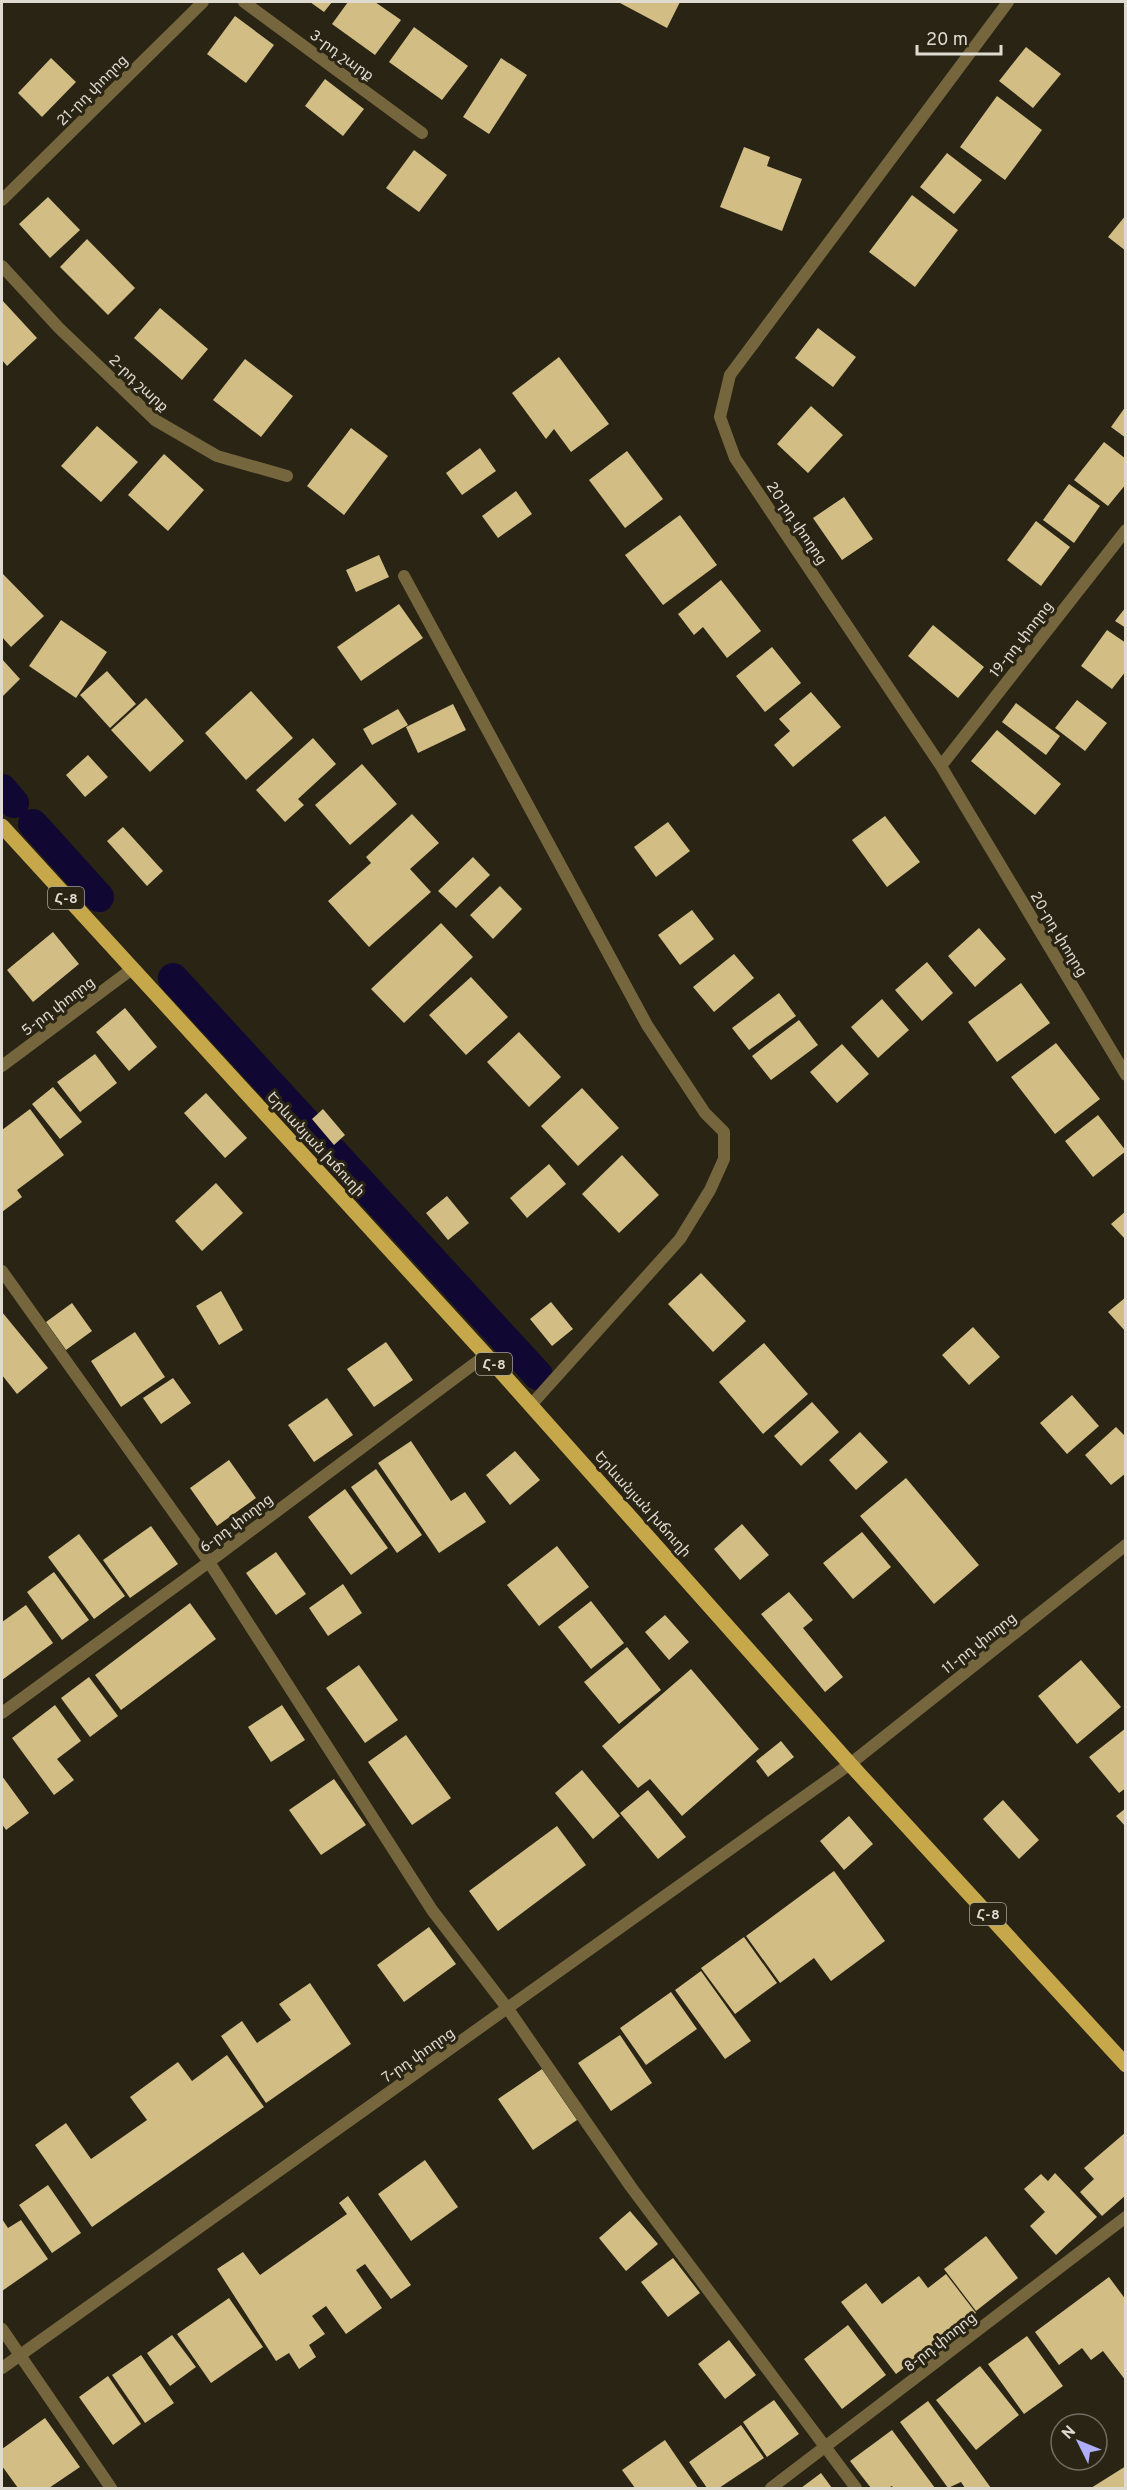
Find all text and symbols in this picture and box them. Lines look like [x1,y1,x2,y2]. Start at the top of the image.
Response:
scale bar [917,18,1001,56]
street label: 3-րդ շարք [305,26,377,86]
text: 20 m [926,29,968,52]
street label: 21-րդ փողոց [53,51,133,131]
street label: 2-րդ շարք [104,352,172,417]
street label: 20-րդ փողոց [761,479,831,569]
street label: 19-րդ փողոց [986,598,1058,682]
road number: Հ-8 [48,887,84,909]
street label: 20-րդ փողոց [1025,889,1091,981]
street label: 5-րդ փողոց [18,973,99,1041]
street label: Երևանյան խճուղի [261,1089,368,1201]
road number: Հ-8 [476,1353,512,1375]
street label: Երևանյան խճուղի [589,1448,695,1562]
street label: 6-րդ փողոց [197,1491,277,1558]
street label: 11-րդ փողոց [939,1609,1021,1679]
road number: Հ-8 [970,1903,1006,1925]
street label: 7-րդ փողոց [379,2024,459,2088]
street label: 8-րդ փողոց [901,2309,981,2377]
north arrow [1049,2412,1109,2472]
text: N [1058,2422,1081,2444]

